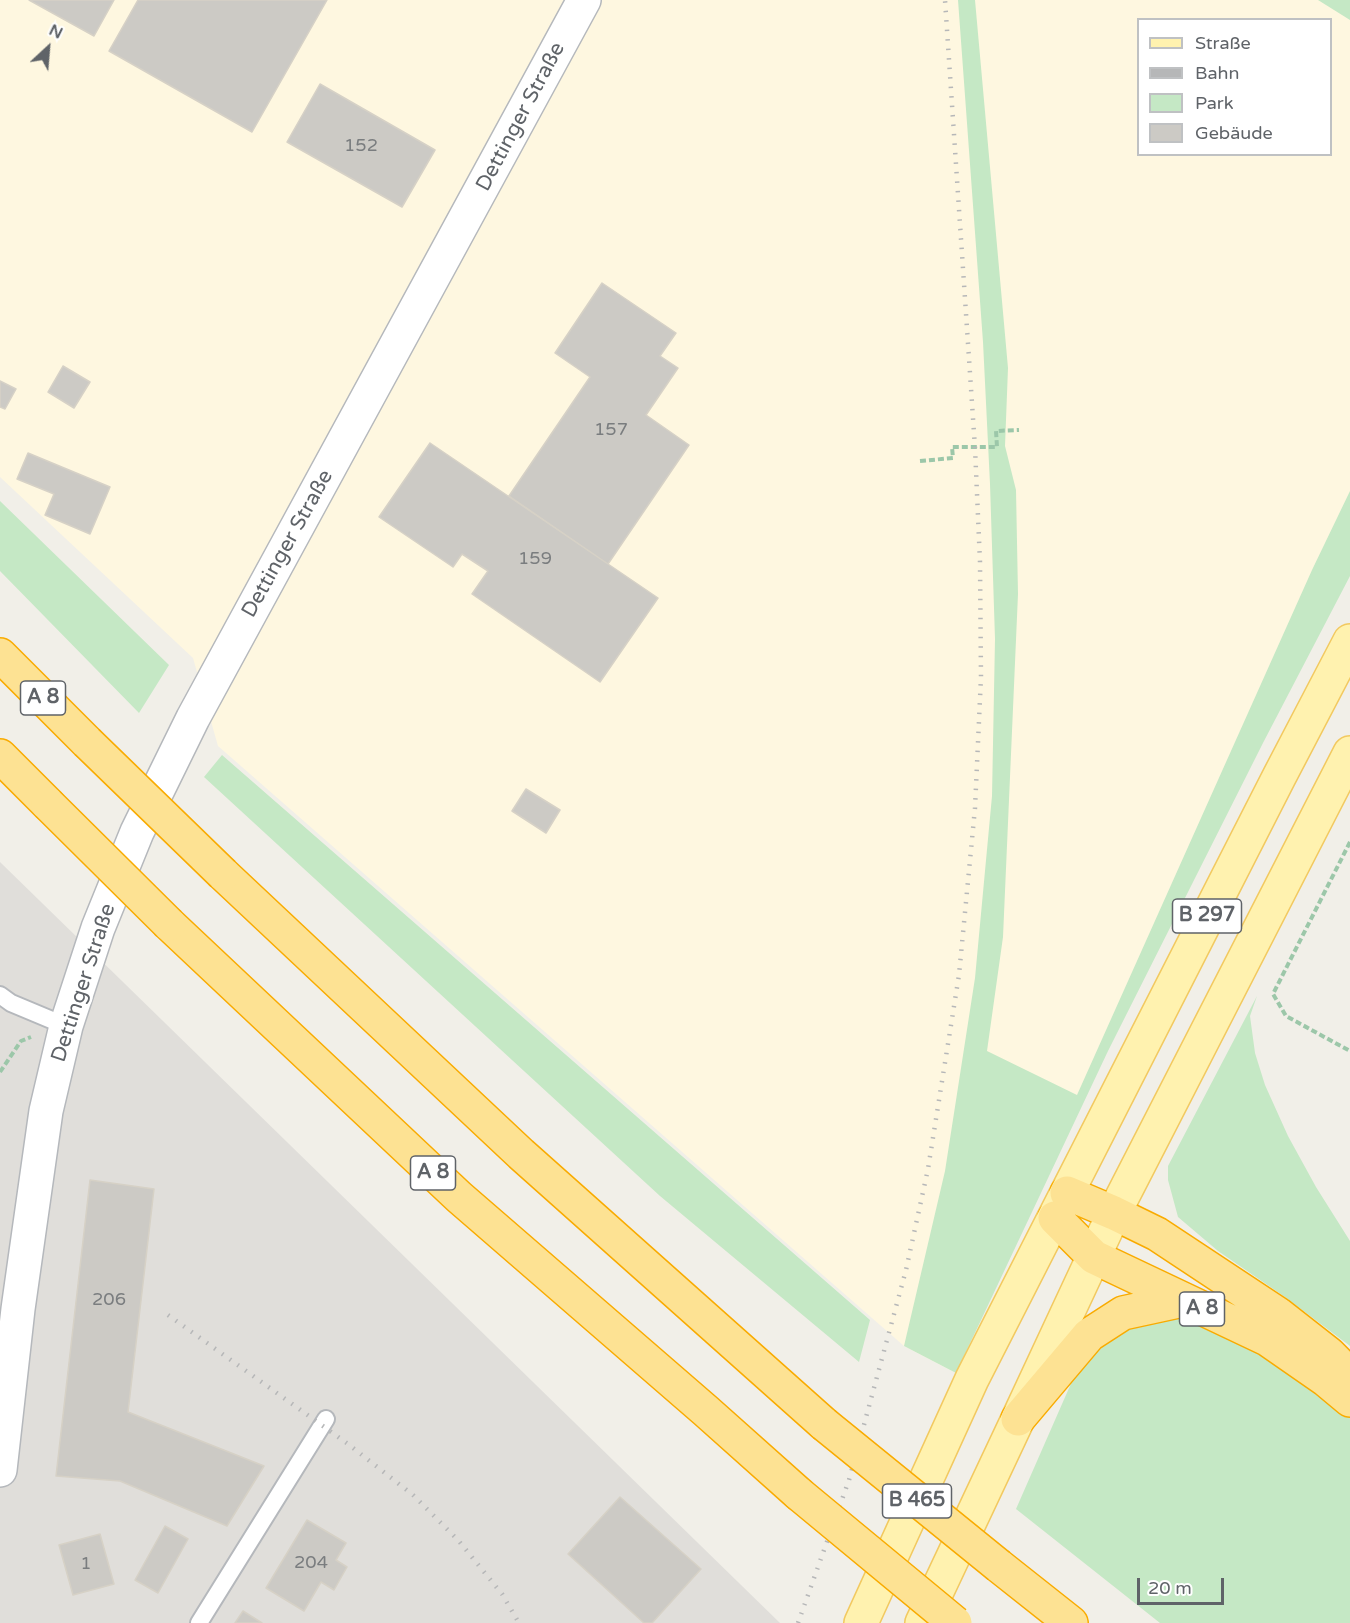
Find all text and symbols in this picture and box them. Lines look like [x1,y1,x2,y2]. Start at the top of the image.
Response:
north arrow [18,18,78,78]
legend [1137,18,1332,156]
text: N [46,20,66,44]
text: Straße [1195,32,1251,54]
street label: Dettinger Straße [471,38,571,196]
text: Bahn [1195,62,1240,84]
text: Park [1195,92,1233,114]
text: Gebäude [1195,122,1273,144]
house number: 152 [344,135,378,157]
house number: 157 [594,419,628,441]
street label: Dettinger Straße [237,466,339,622]
house number: 159 [518,548,552,570]
road number: A 8 [20,681,66,715]
road number: B 297 [1172,899,1242,933]
street label: Dettinger Straße [47,901,121,1065]
road number: A 8 [410,1156,456,1190]
house number: 206 [92,1289,126,1311]
road number: A 8 [1180,1292,1224,1326]
road number: B 465 [882,1484,952,1518]
house number: 204 [294,1552,328,1574]
house number: 1 [80,1553,92,1575]
scale bar [1140,1566,1227,1604]
text: 20 m [1148,1577,1192,1599]

